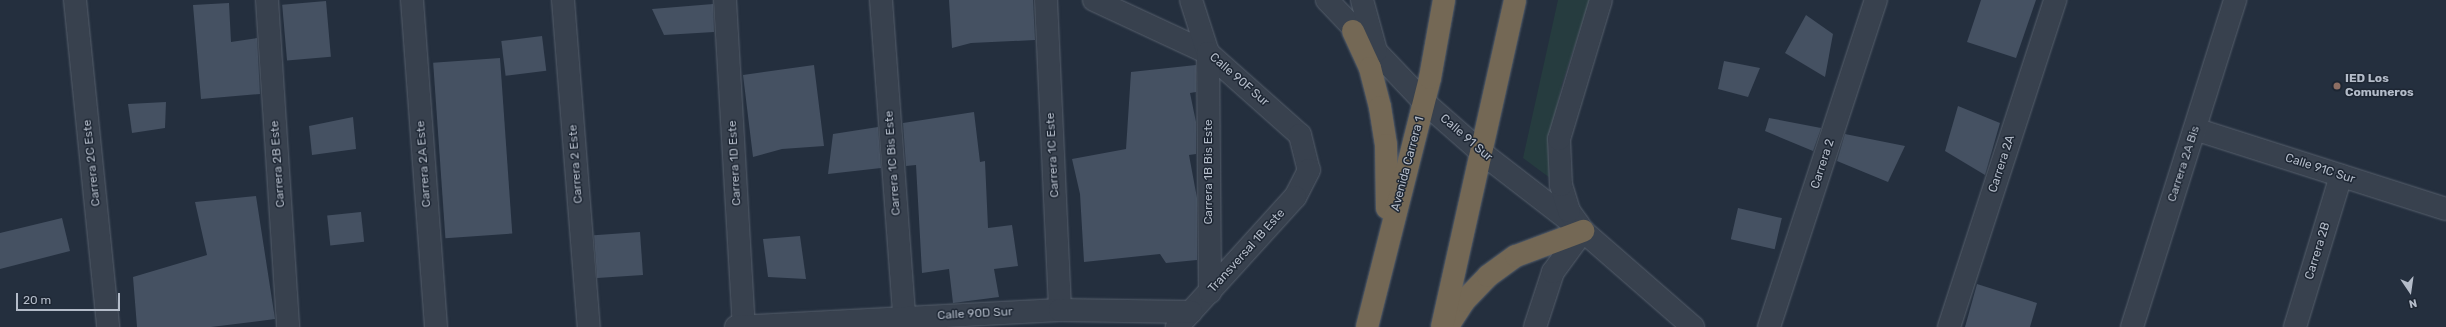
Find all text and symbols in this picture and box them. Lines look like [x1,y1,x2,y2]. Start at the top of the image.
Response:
street label: Calle 90F Sur [1206,50,1272,110]
place label: IED Los Comuneros [2345,72,2414,100]
marker: IED Los Comuneros [2332,81,2342,91]
street label: Carrera 1C Bis Este [882,110,904,216]
street label: Calle 91 Sur [1437,111,1495,165]
street label: Carrera 1C Este [1044,112,1062,198]
street label: Avenida Carrera 1 [1388,115,1428,213]
street label: Carrera 2C Este [80,119,104,207]
street label: Carrera 1B Bis Este [1202,119,1216,225]
street label: Carrera 2B Este [268,120,288,208]
street label: Carrera 2A Este [414,120,434,208]
street label: Carrera 1D Este [726,120,744,206]
street label: Carrera 2 Este [566,124,586,204]
street label: Carrera 2A Bis [2165,124,2203,204]
street label: Carrera 2A [1986,134,2018,194]
street label: Carrera 2 [1808,137,1838,191]
street label: Calle 91C Sur [2283,151,2357,187]
street label: Transversal 1B Este [1206,206,1288,296]
street label: Carrera 2B [2302,220,2334,282]
north arrow [2390,271,2430,311]
scale bar [18,285,122,311]
text: 20 m [23,293,51,307]
text: N [2407,296,2418,310]
street label: Calle 90D Sur [937,305,1013,323]

